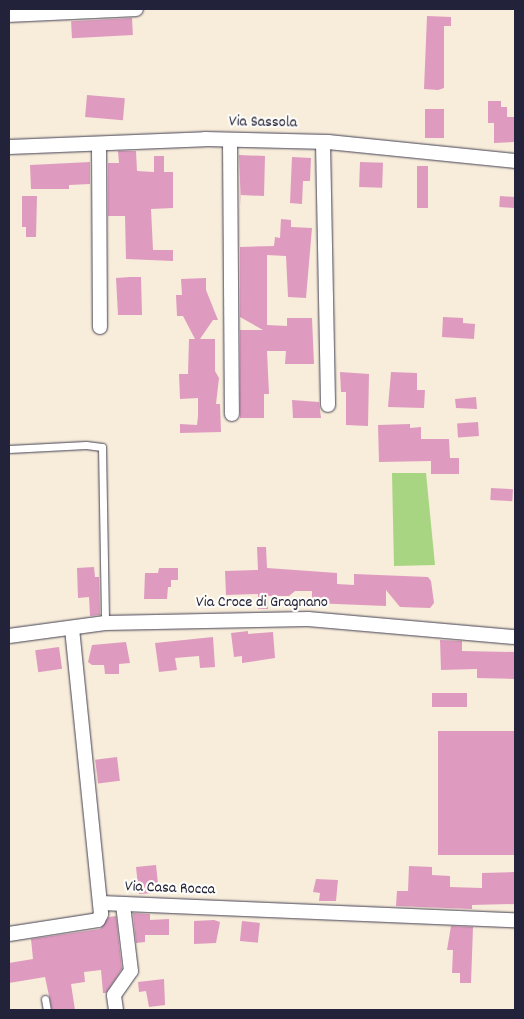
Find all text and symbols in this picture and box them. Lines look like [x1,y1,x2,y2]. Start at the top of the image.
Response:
street label: Via Sassola [229,113,297,133]
street label: Via Croce di Gragnano [196,593,328,613]
street label: Via Casa Rocca [125,878,215,900]

